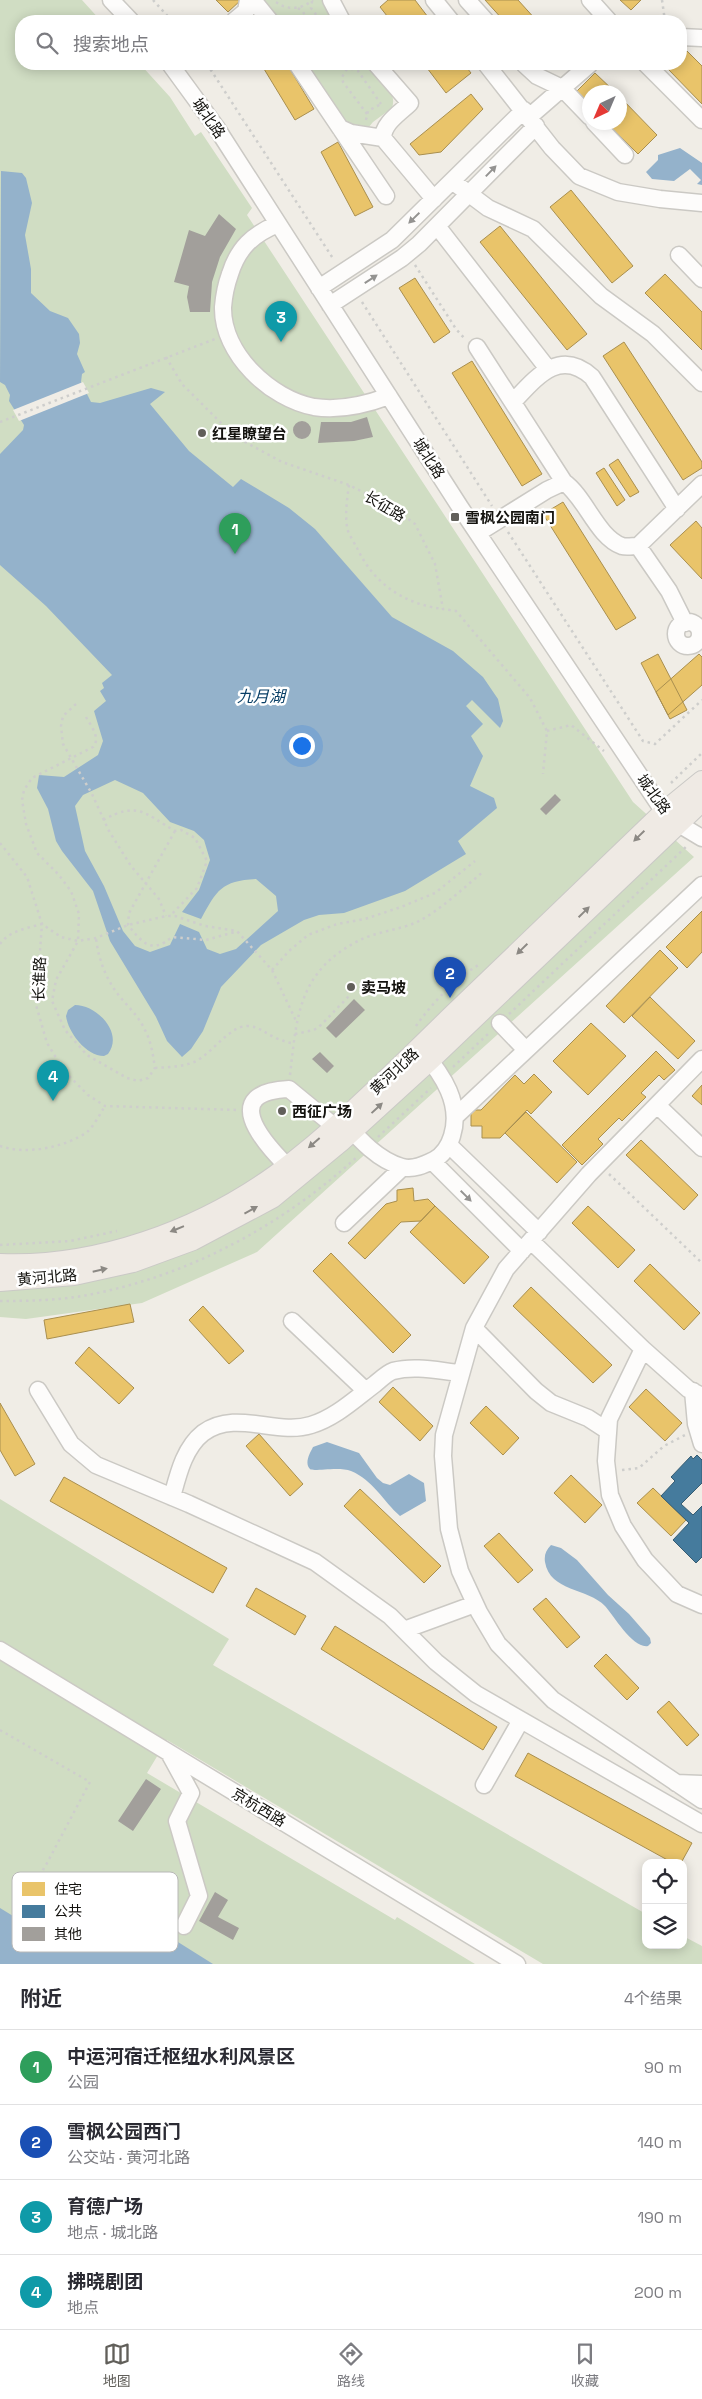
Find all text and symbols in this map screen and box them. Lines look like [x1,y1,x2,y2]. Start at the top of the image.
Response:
search box [15,15,687,70]
icon: search [33,29,61,57]
text: 搜索地点 [73,32,149,57]
north arrow [582,85,627,130]
street label: 城北路 [188,94,230,142]
one-way arrow [485,165,497,177]
one-way arrow [408,212,420,224]
one-way arrow [364,274,378,284]
pin: 3 [265,301,297,342]
place label: 红星瞭望台 [212,424,287,443]
marker: 红星瞭望台 [196,427,208,439]
street label: 城北路 [409,434,449,482]
street label: 长征路 [361,486,409,526]
place label: 雪枫公园南门 [465,508,555,527]
marker: 雪枫公园南门 [449,511,461,523]
pin: 1 [219,513,251,554]
water label: 九月湖 [237,686,288,707]
your location [289,733,315,759]
street label: 城北路 [633,770,675,818]
one-way arrow [633,830,645,842]
one-way arrow [578,907,590,919]
one-way arrow [516,943,528,955]
street label: 长淮路 [29,956,49,1002]
pin: 2 [434,957,466,998]
place label: 卖马坡 [361,978,406,997]
marker: 卖马坡 [345,981,357,993]
street label: 黄河北路 [366,1044,422,1098]
pin: 4 [37,1060,69,1101]
place label: 西征广场 [292,1102,352,1121]
one-way arrow [371,1103,383,1114]
marker: 西征广场 [276,1105,288,1117]
one-way arrow [308,1137,320,1149]
one-way arrow [460,1190,472,1202]
one-way arrow [243,1206,258,1214]
one-way arrow [169,1225,184,1233]
street label: 黄河北路 [16,1265,78,1289]
one-way arrow [93,1266,108,1274]
street label: 京杭西路 [228,1783,290,1831]
map controls [642,1859,687,1949]
button: locate [642,1859,687,1904]
legend [12,1872,178,1952]
text: 住宅 [54,1880,82,1898]
text: 公共 [54,1902,82,1920]
button: layers [642,1904,687,1949]
text: 其他 [54,1925,82,1943]
text: 附近 [20,1985,62,2012]
text: 4个结果 [624,1988,682,2009]
text: 中运河宿迁枢纽水利风景区 [67,2044,295,2069]
text: 1 [32,2057,40,2078]
text: 90 m [644,2057,682,2078]
text: 公园 [67,2072,99,2093]
text: 雪枫公园西门 [67,2119,181,2144]
text: 2 [31,2132,41,2153]
text: 140 m [637,2132,682,2153]
text: 公交站 · 黄河北路 [67,2147,190,2168]
text: 育德广场 [67,2194,143,2219]
text: 3 [31,2207,41,2228]
text: 190 m [637,2207,682,2228]
text: 地点 · 城北路 [67,2222,158,2243]
text: 拂晓剧团 [67,2269,143,2294]
text: 4 [31,2282,41,2303]
text: 200 m [634,2282,682,2303]
text: 地点 [67,2297,99,2318]
tab: 地图 [103,2340,131,2390]
tab: 路线 [337,2340,365,2390]
tab: 收藏 [571,2340,599,2390]

